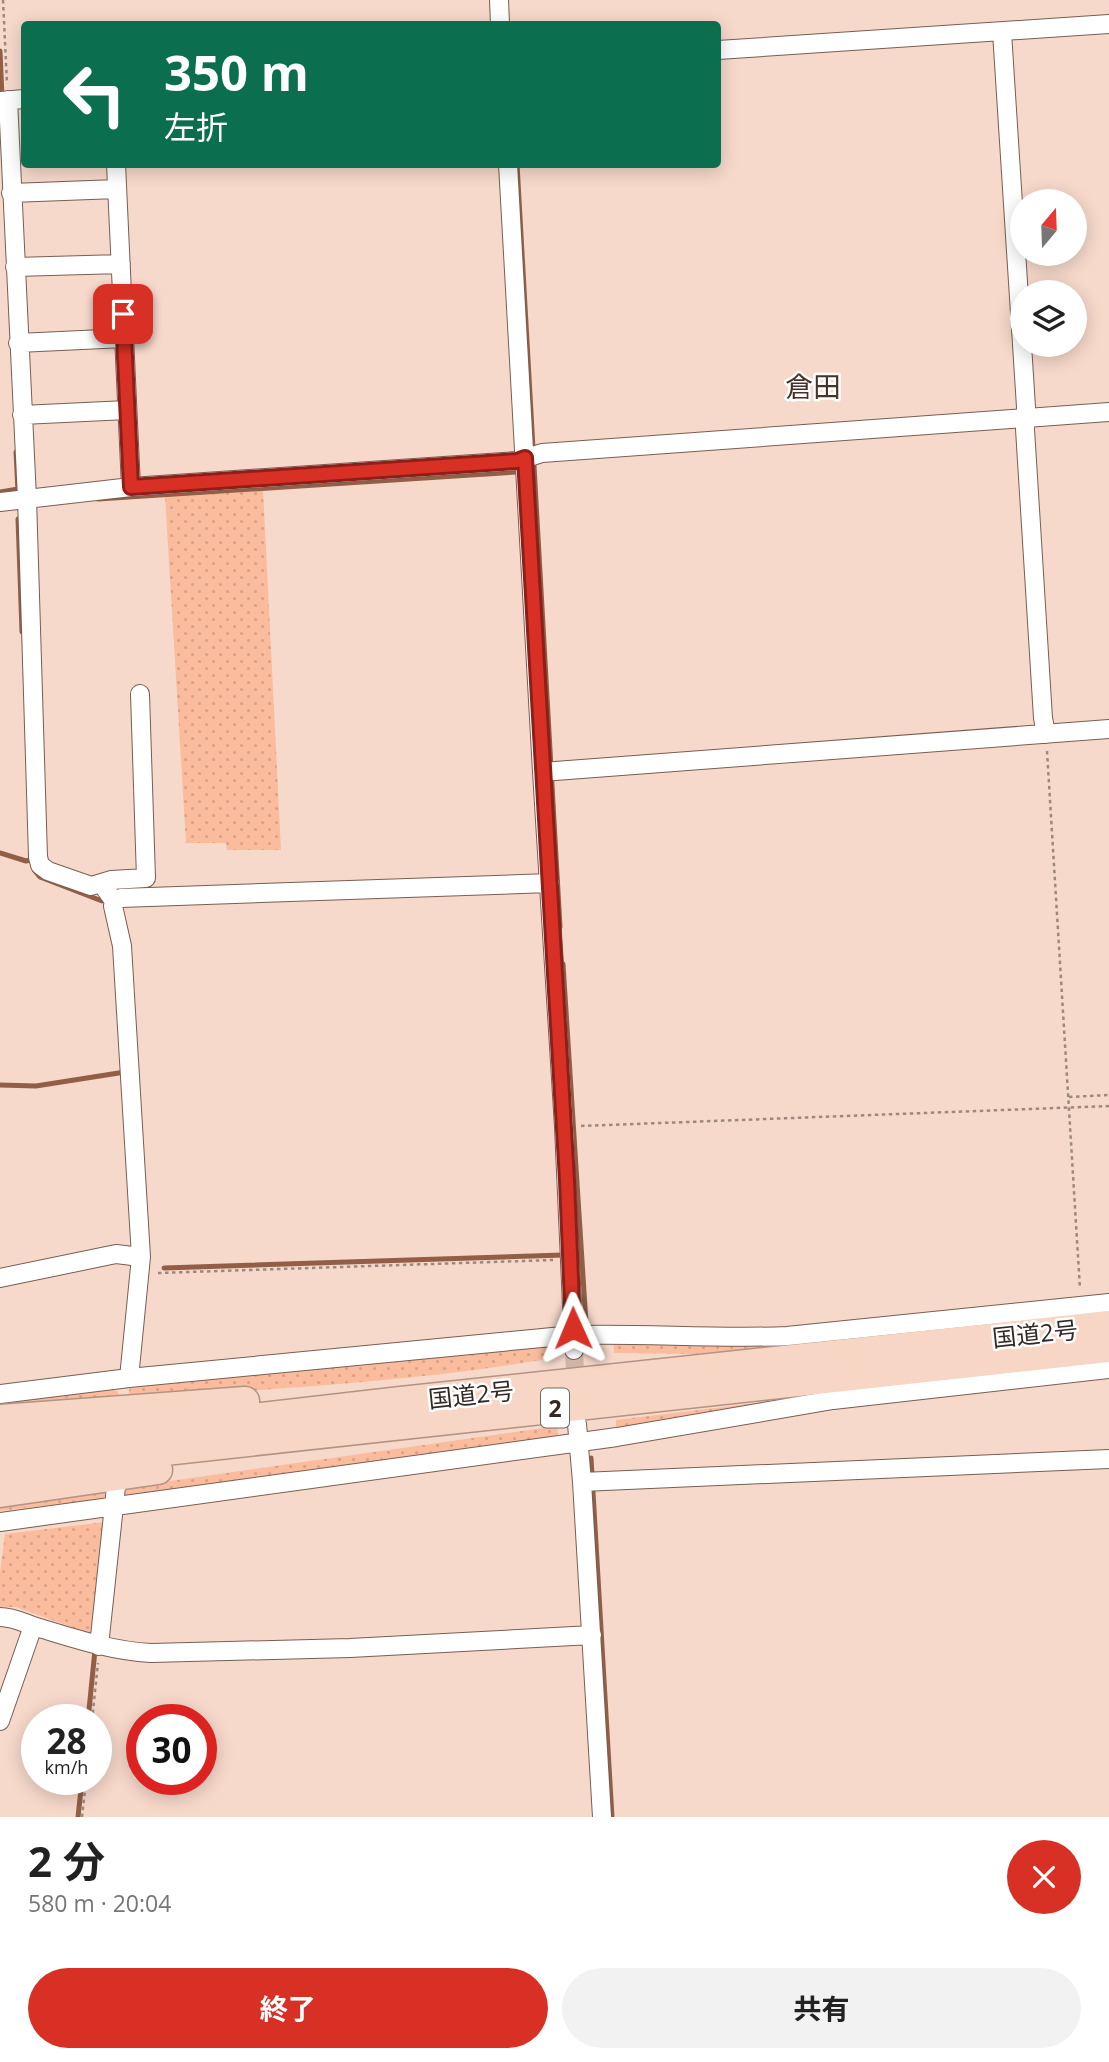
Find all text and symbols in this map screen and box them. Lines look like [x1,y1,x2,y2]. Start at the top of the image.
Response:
text: 350 m [164,39,309,105]
icon: left [49,49,140,140]
text: 左折 [164,105,228,148]
north arrow [1010,189,1087,266]
map controls [1010,189,1087,357]
button: layers [1010,280,1087,357]
pin [93,284,153,344]
icon: arrive [104,295,142,333]
district label: 倉田 [785,367,841,405]
position arrow [536,1291,610,1365]
street label: 国道2号 [991,1312,1079,1354]
street label: 国道2号 [427,1373,515,1415]
road number: 2 [541,1388,569,1428]
speed limit sign: 30 [126,1704,217,1795]
text: 28 [46,1717,87,1764]
text: km/h [45,1755,88,1779]
text: 2 分 [28,1832,105,1889]
button: close [1007,1840,1081,1914]
text: 580 m · 20:04 [28,1887,171,1919]
button: 終了 [28,1968,548,2048]
button: 共有 [562,1968,1081,2048]

